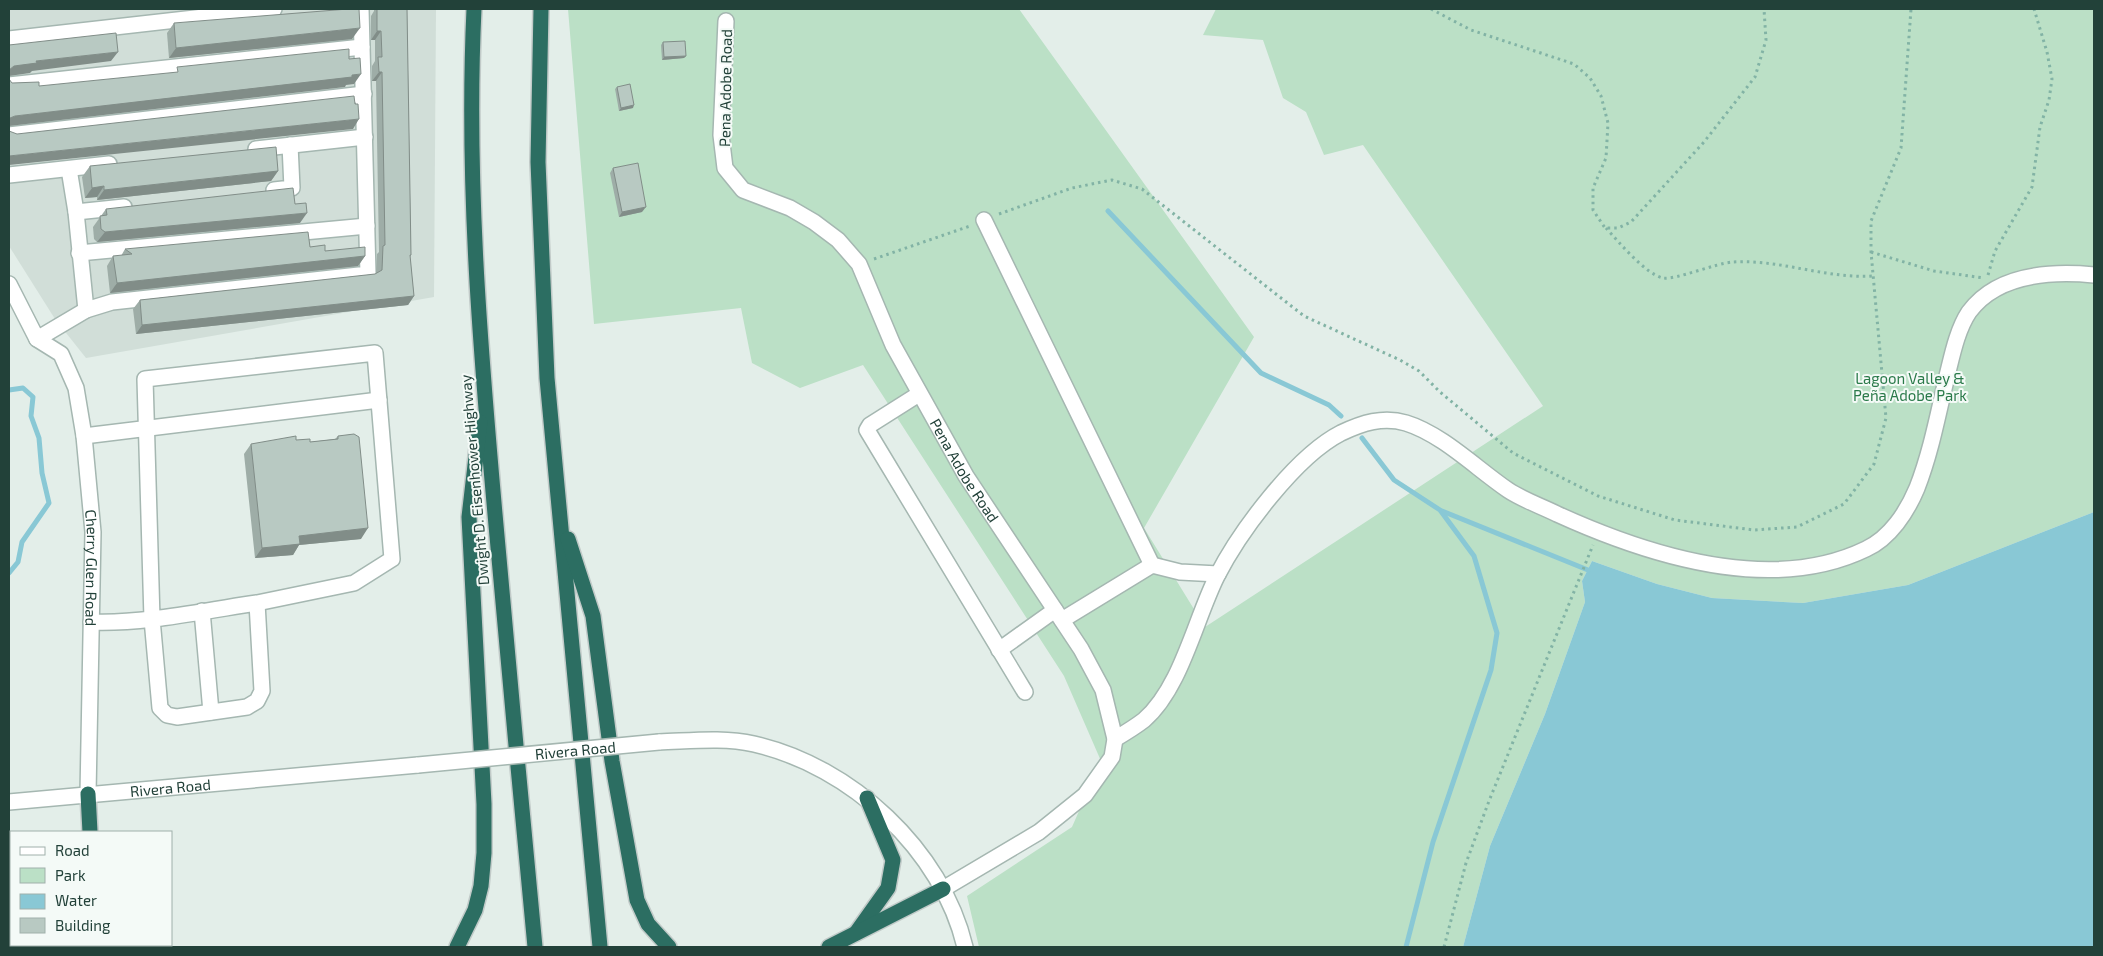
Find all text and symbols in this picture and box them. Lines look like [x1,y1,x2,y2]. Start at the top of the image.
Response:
street label: Pena Adobe Road [715,29,735,147]
park label: Lagoon Valley & Peña Adobe Park [1853,369,1967,404]
street label: Dwight D. Eisenhower Highway [456,374,492,586]
street label: Pena Adobe Road [927,415,1003,525]
street label: Cherry Glen Road [82,509,102,626]
street label: Rivera Road [534,737,617,763]
street label: Rivera Road [129,775,212,800]
legend [10,831,172,946]
text: Road [55,841,90,859]
text: Park [55,866,86,884]
text: Water [55,891,97,909]
text: Building [55,916,111,934]

